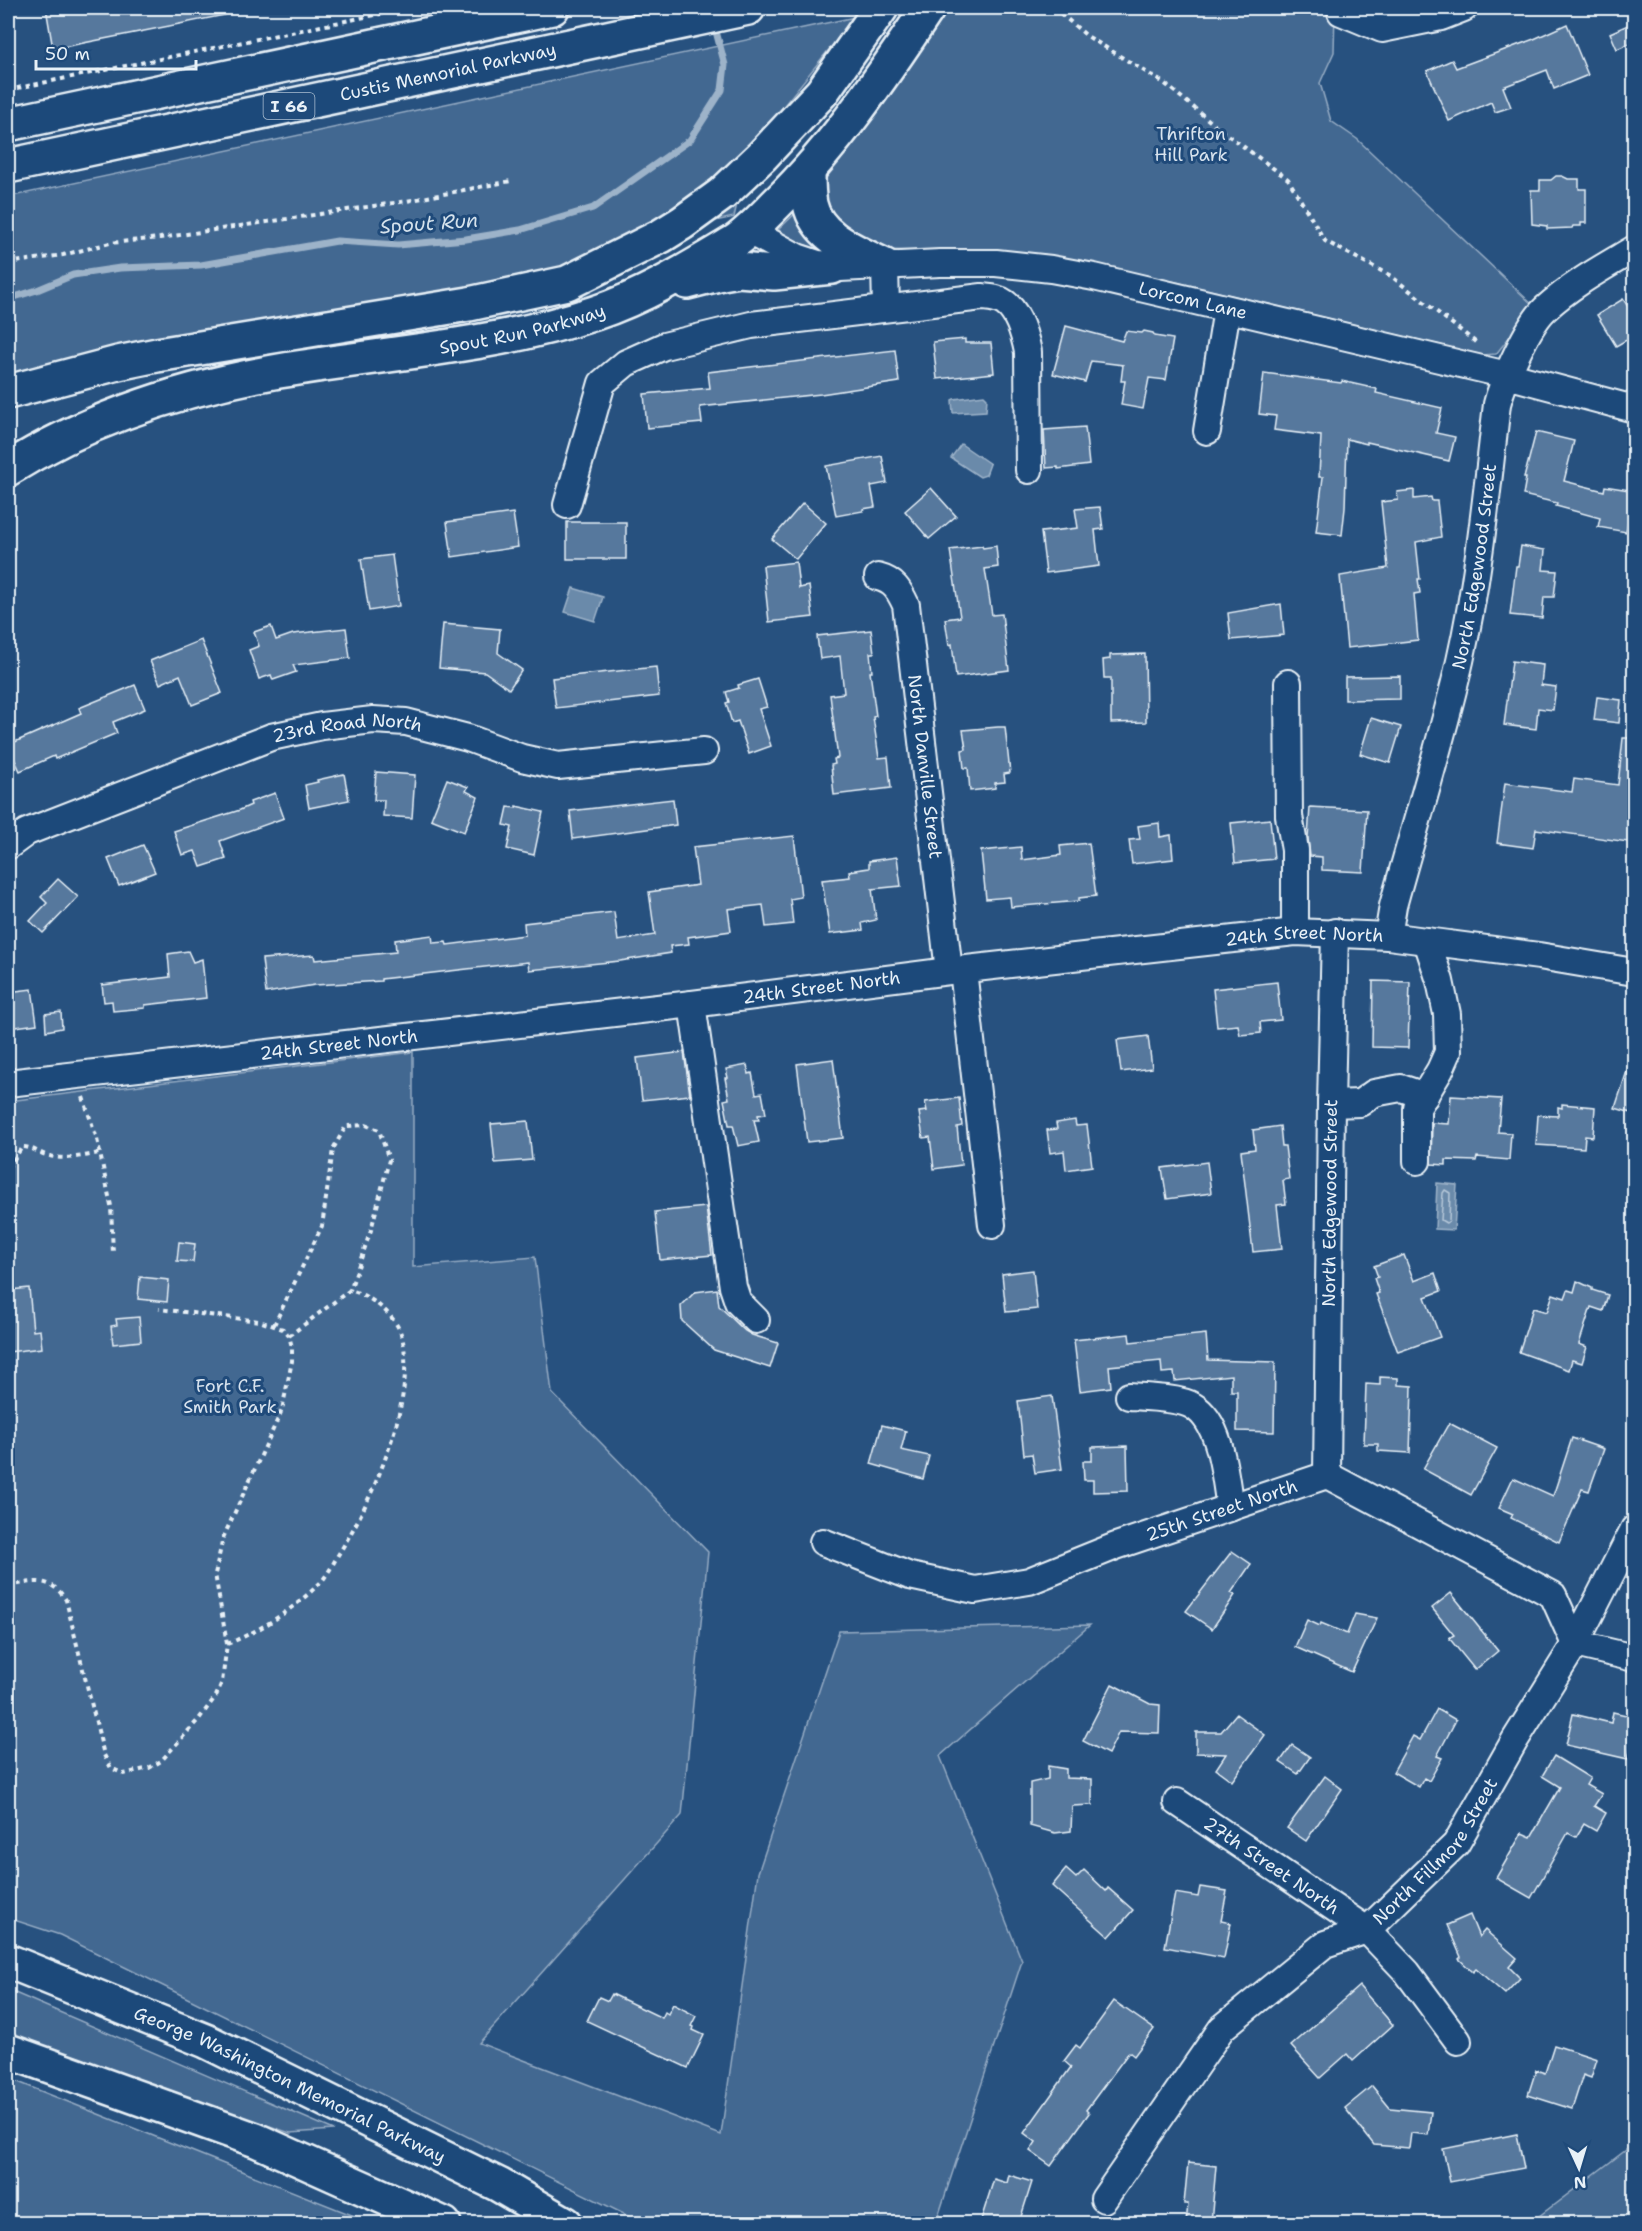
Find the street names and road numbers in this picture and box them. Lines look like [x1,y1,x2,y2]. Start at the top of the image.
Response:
street label: Custis Memorial Parkway [338,37,558,107]
road number: I 66 [264,93,314,119]
street label: Lorcom Lane [1136,276,1250,325]
street label: Spout Run Parkway [438,298,609,360]
street label: North Edgewood Street [1446,462,1502,672]
street label: North Danville Street [902,673,948,860]
street label: 23rd Road North [270,708,425,748]
street label: 24th Street North [1224,920,1384,952]
street label: 24th Street North [741,965,902,1009]
street label: 24th Street North [258,1024,419,1066]
street label: North Edgewood Street [1317,1099,1343,1307]
street label: 25th Street North [1143,1474,1301,1547]
street label: North Fillmore Street [1367,1773,1503,1930]
street label: 27th Street North [1199,1811,1344,1920]
street label: George Washington Memorial Parkway [130,2001,450,2169]

